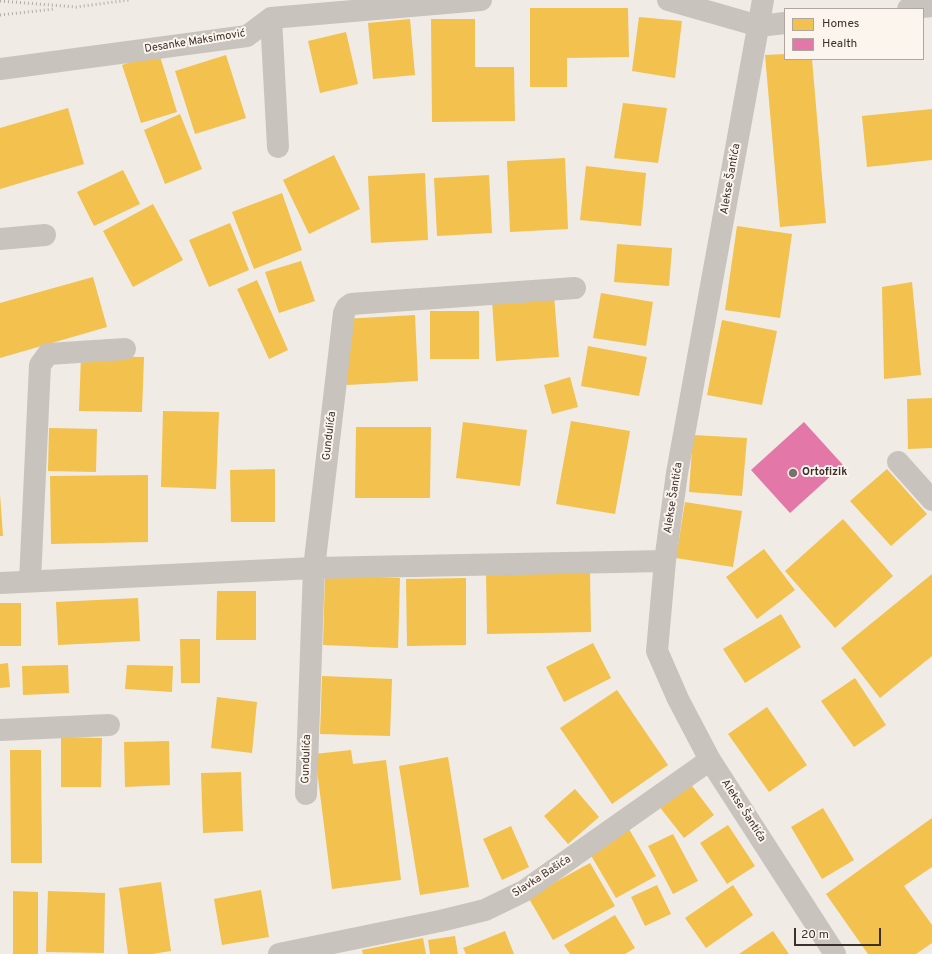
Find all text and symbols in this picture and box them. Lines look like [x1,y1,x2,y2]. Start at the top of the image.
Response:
legend [784,8,924,60]
text: Homes [822,16,859,32]
street label: Desanke Maksimović [144,28,246,56]
text: Health [822,36,857,52]
street label: Alekse Šantića [718,142,744,216]
street label: Gundulića [320,411,340,461]
street label: Alekse Šantića [662,461,686,535]
place label: Ortofizik [802,466,847,480]
marker: Ortofizik [787,467,799,479]
street label: Gundulića [300,734,314,784]
street label: Alekse Šantića [718,777,768,845]
street label: Slavka Bašića [510,853,574,901]
scale bar [796,920,883,946]
text: 20 m [801,927,829,943]

